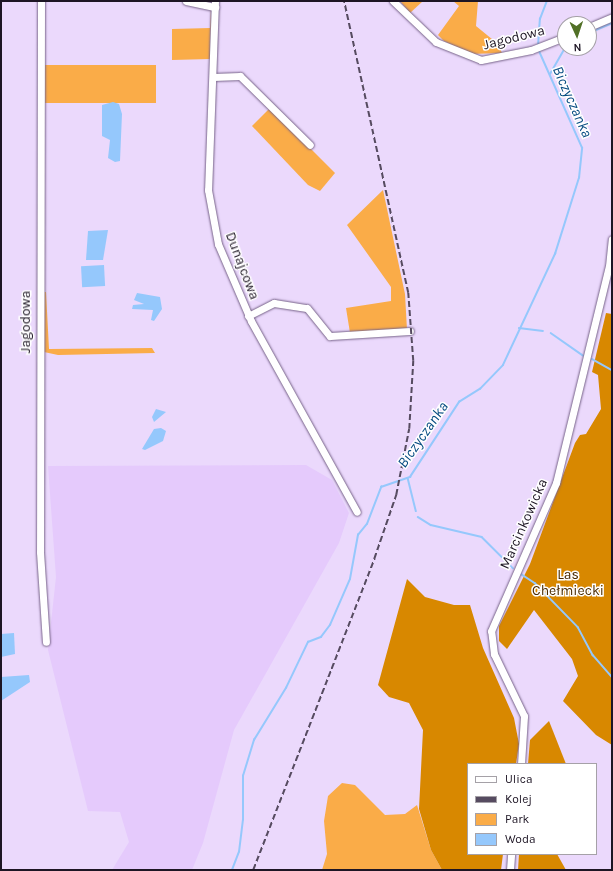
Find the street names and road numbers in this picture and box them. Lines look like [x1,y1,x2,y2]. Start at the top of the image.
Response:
street label: Jagodowa [482,22,546,54]
street label: Dunajcowa [221,230,263,302]
street label: Jagodowa [18,291,34,353]
street label: Marcinkowicka [497,476,551,572]

